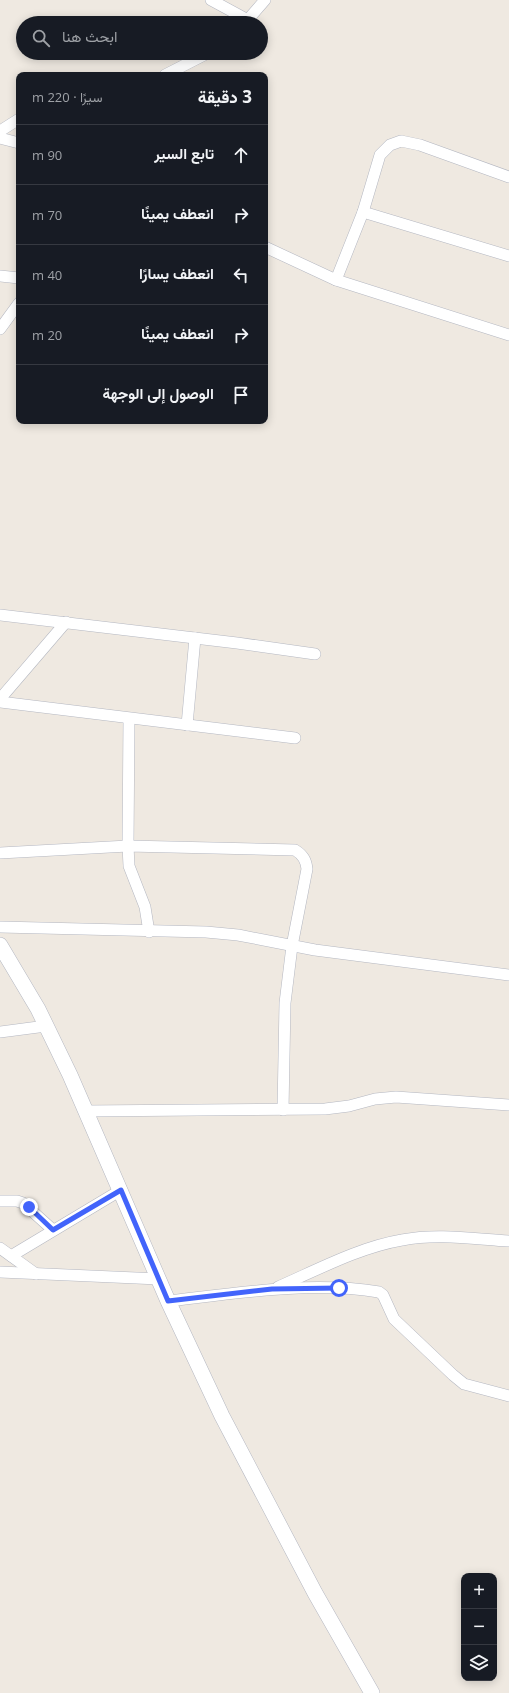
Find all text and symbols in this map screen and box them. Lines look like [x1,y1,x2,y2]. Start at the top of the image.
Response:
search box [16,16,268,60]
text: ابحث هنا [62,26,117,46]
icon: search [30,27,52,49]
text: 3 دقيقة [198,85,252,108]
text: سيرًا · 220 m [32,88,102,106]
text: تابع السير [154,143,214,163]
icon: ahead [230,144,252,166]
text: 90 m [32,146,62,164]
text: انعطف يمينًا [141,203,214,223]
icon: right [230,204,252,226]
text: 70 m [32,206,62,224]
text: انعطف يسارًا [139,263,214,283]
icon: left [230,264,252,286]
text: 40 m [32,266,62,284]
text: انعطف يمينًا [141,323,214,343]
icon: right [230,324,252,346]
text: 20 m [32,326,62,344]
text: الوصول إلى الوجهة [103,383,214,403]
icon: arrive [230,384,252,406]
route end [20,1198,38,1216]
route start [330,1279,348,1297]
map controls [461,1573,497,1681]
button: + [461,1573,497,1609]
button: − [461,1609,497,1645]
button: layers [461,1645,497,1681]

